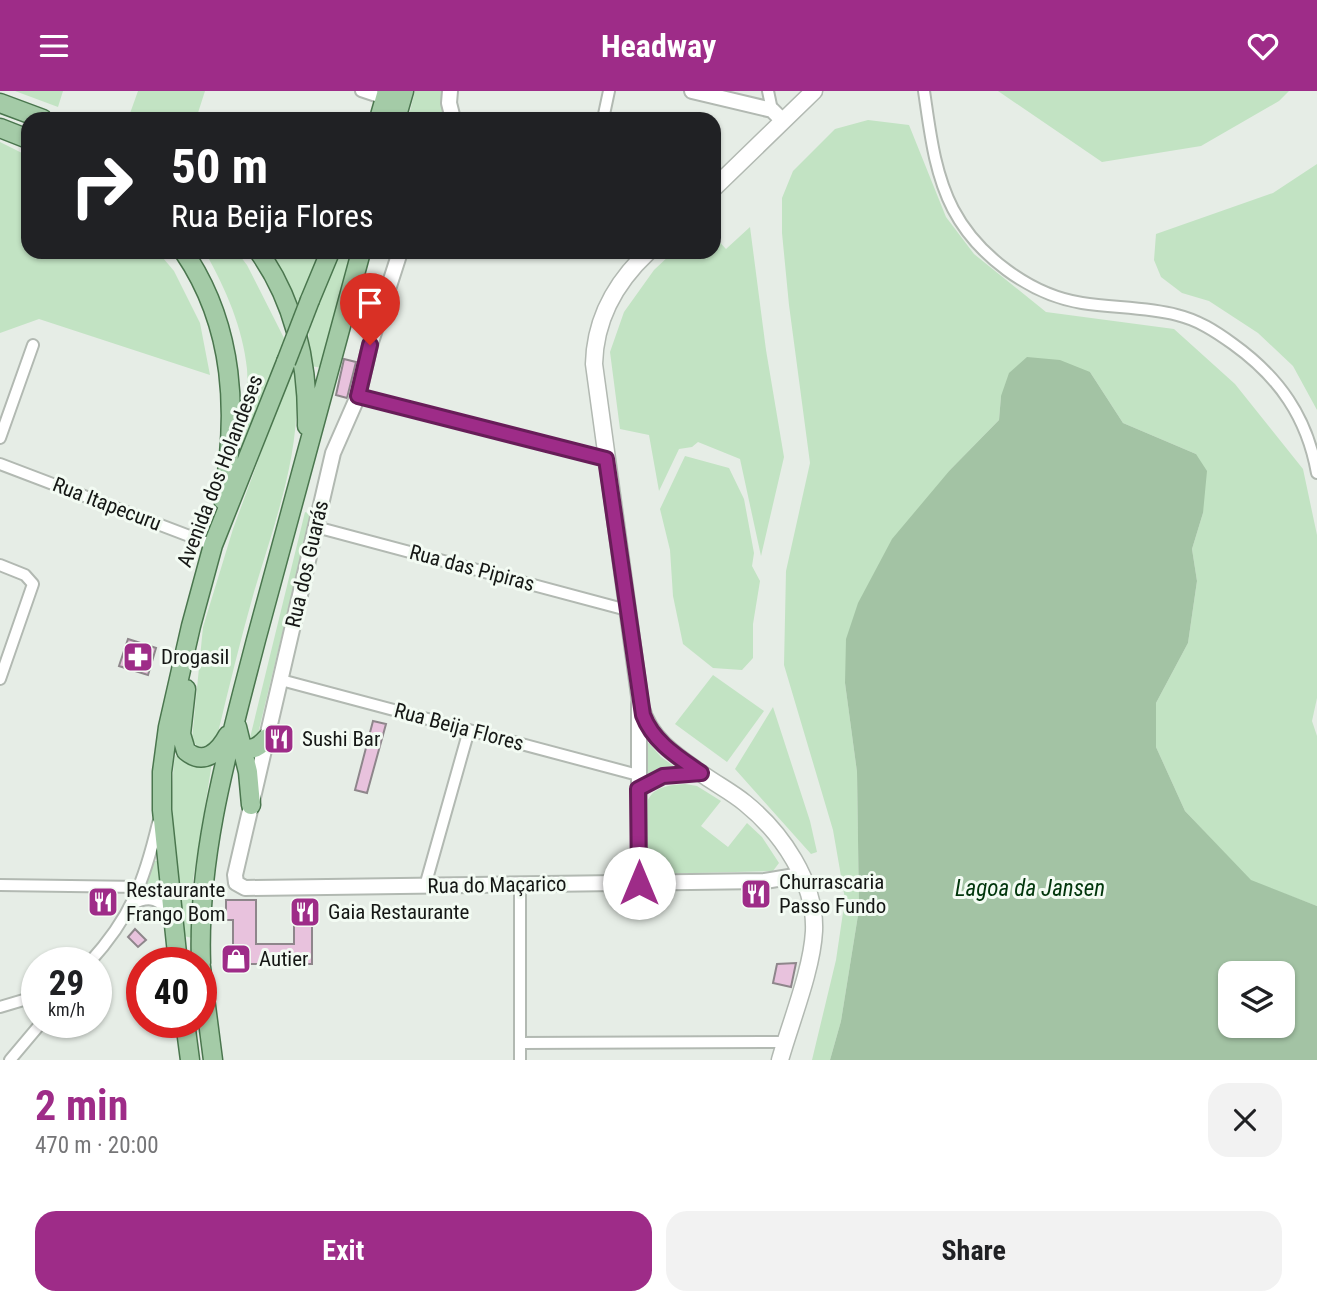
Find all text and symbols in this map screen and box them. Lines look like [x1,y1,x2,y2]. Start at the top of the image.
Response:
icon: menu [35,27,73,65]
text: Headway [601,27,716,65]
icon: heart [1244,27,1282,65]
text: 50 m [171,138,268,195]
icon: right [56,140,147,231]
text: Rua Beija Flores [171,197,374,235]
pin [340,273,400,345]
icon: arrive [351,284,389,322]
street label: Avenida dos Holandeses [172,372,268,570]
street label: Rua Itapecuru [49,472,165,536]
street label: Rua dos Guarás [281,498,333,630]
street label: Rua das Pipiras [407,540,537,596]
pharmacy icon: Drogasil [121,640,155,674]
place label: Drogasil [161,645,229,669]
street label: Rua Beija Flores [392,698,526,756]
restaurant icon: Sushi Bar [262,722,296,756]
place label: Sushi Bar [302,727,380,751]
position arrow [602,846,676,920]
place label: Churrascaria Passo Fundo [779,870,886,918]
street label: Rua do Maçarico [427,872,567,898]
water label: Lagoa da Jansen [955,875,1105,902]
restaurant icon: Churrascaria Passo Fundo [739,877,773,911]
place label: Restaurante Frango Bom [126,878,226,926]
restaurant icon: Restaurante Frango Bom [86,885,120,919]
restaurant icon: Gaia Restaurante [288,895,322,929]
place label: Gaia Restaurante [328,900,470,924]
shop icon: Autier [219,942,253,976]
speed limit sign: 40 [126,947,217,1038]
place label: Autier [259,947,308,971]
map controls [1218,961,1295,1038]
button: layers [1218,961,1295,1038]
text: 29 [49,963,84,1004]
text: km/h [48,999,85,1020]
text: 2 min [35,1081,128,1130]
button: close [1208,1083,1282,1157]
text: 470 m · 20:00 [35,1132,159,1159]
button: Exit [35,1211,652,1291]
button: Share [666,1211,1282,1291]

